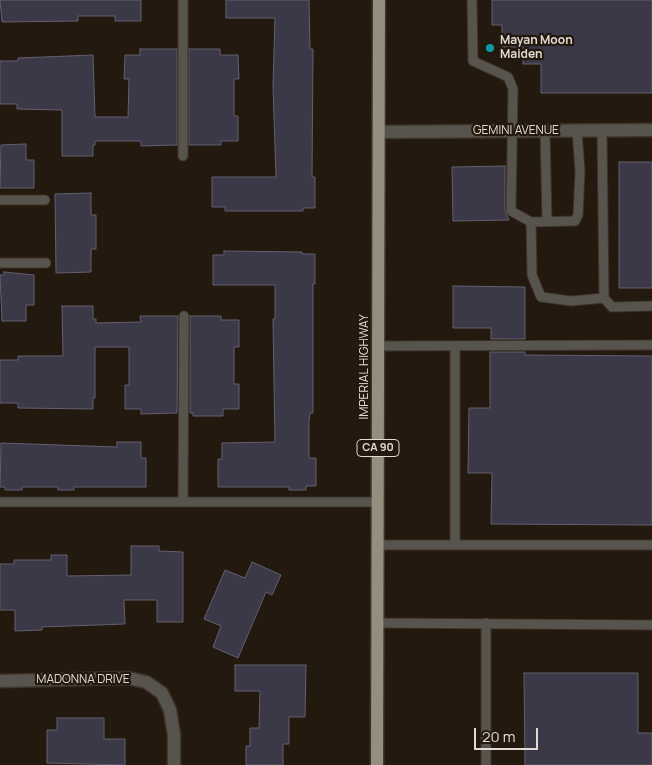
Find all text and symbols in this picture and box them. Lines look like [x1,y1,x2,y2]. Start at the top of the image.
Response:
place label: Mayan Moon Maiden [500,34,573,62]
marker: Mayan Moon Maiden [484,42,496,54]
street label: GEMINI AVENUE [473,124,559,138]
street label: IMPERIAL HIGHWAY [358,314,372,420]
road number: CA 90 [357,439,399,456]
street label: MADONNA DRIVE [36,673,130,687]
scale bar [477,718,541,750]
text: 20 m [482,726,515,747]

